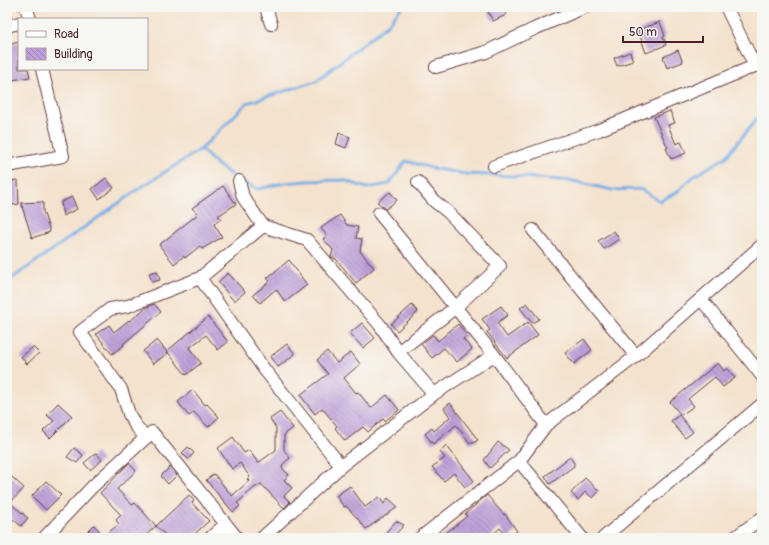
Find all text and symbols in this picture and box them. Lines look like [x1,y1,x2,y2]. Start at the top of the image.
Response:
legend [18,18,148,70]
scale bar [623,18,703,44]
text: 50 m [629,25,657,40]
text: Road [54,27,79,42]
text: Building [54,47,93,62]

